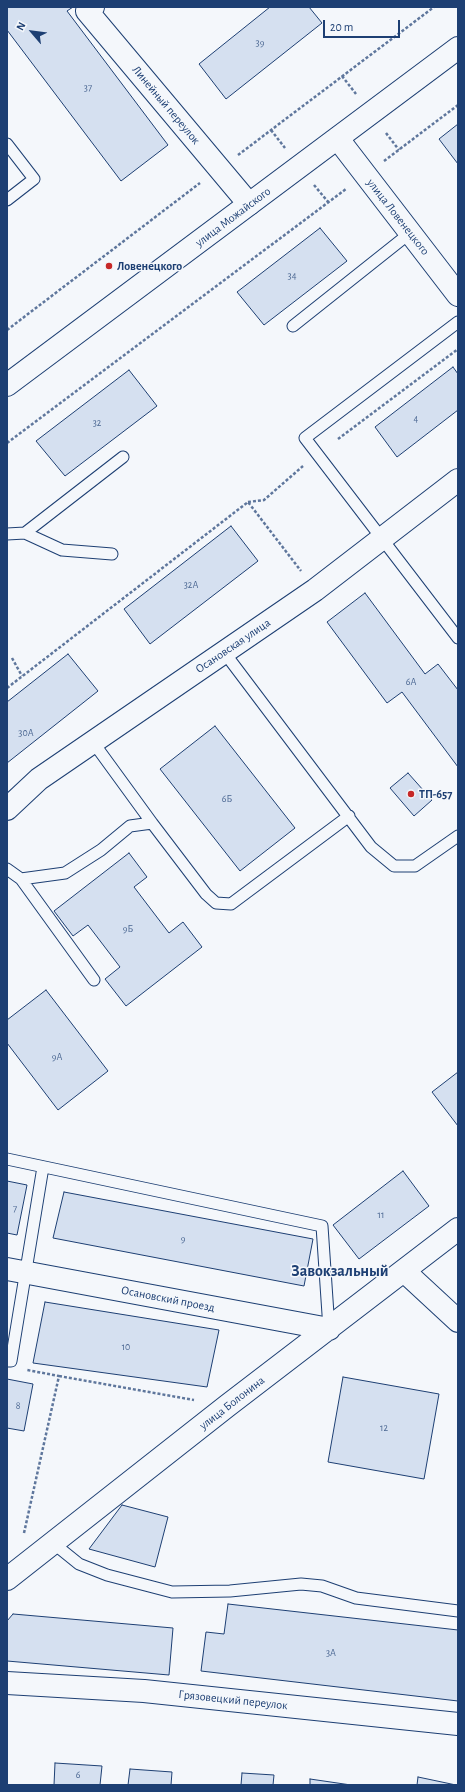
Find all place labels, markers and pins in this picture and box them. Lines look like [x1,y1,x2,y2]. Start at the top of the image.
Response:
place label: Ловенецкого [117,259,182,273]
marker: Ловенецкого [104,261,114,271]
place label: ТП-657 [419,787,452,801]
marker: ТП-657 [406,789,416,799]

